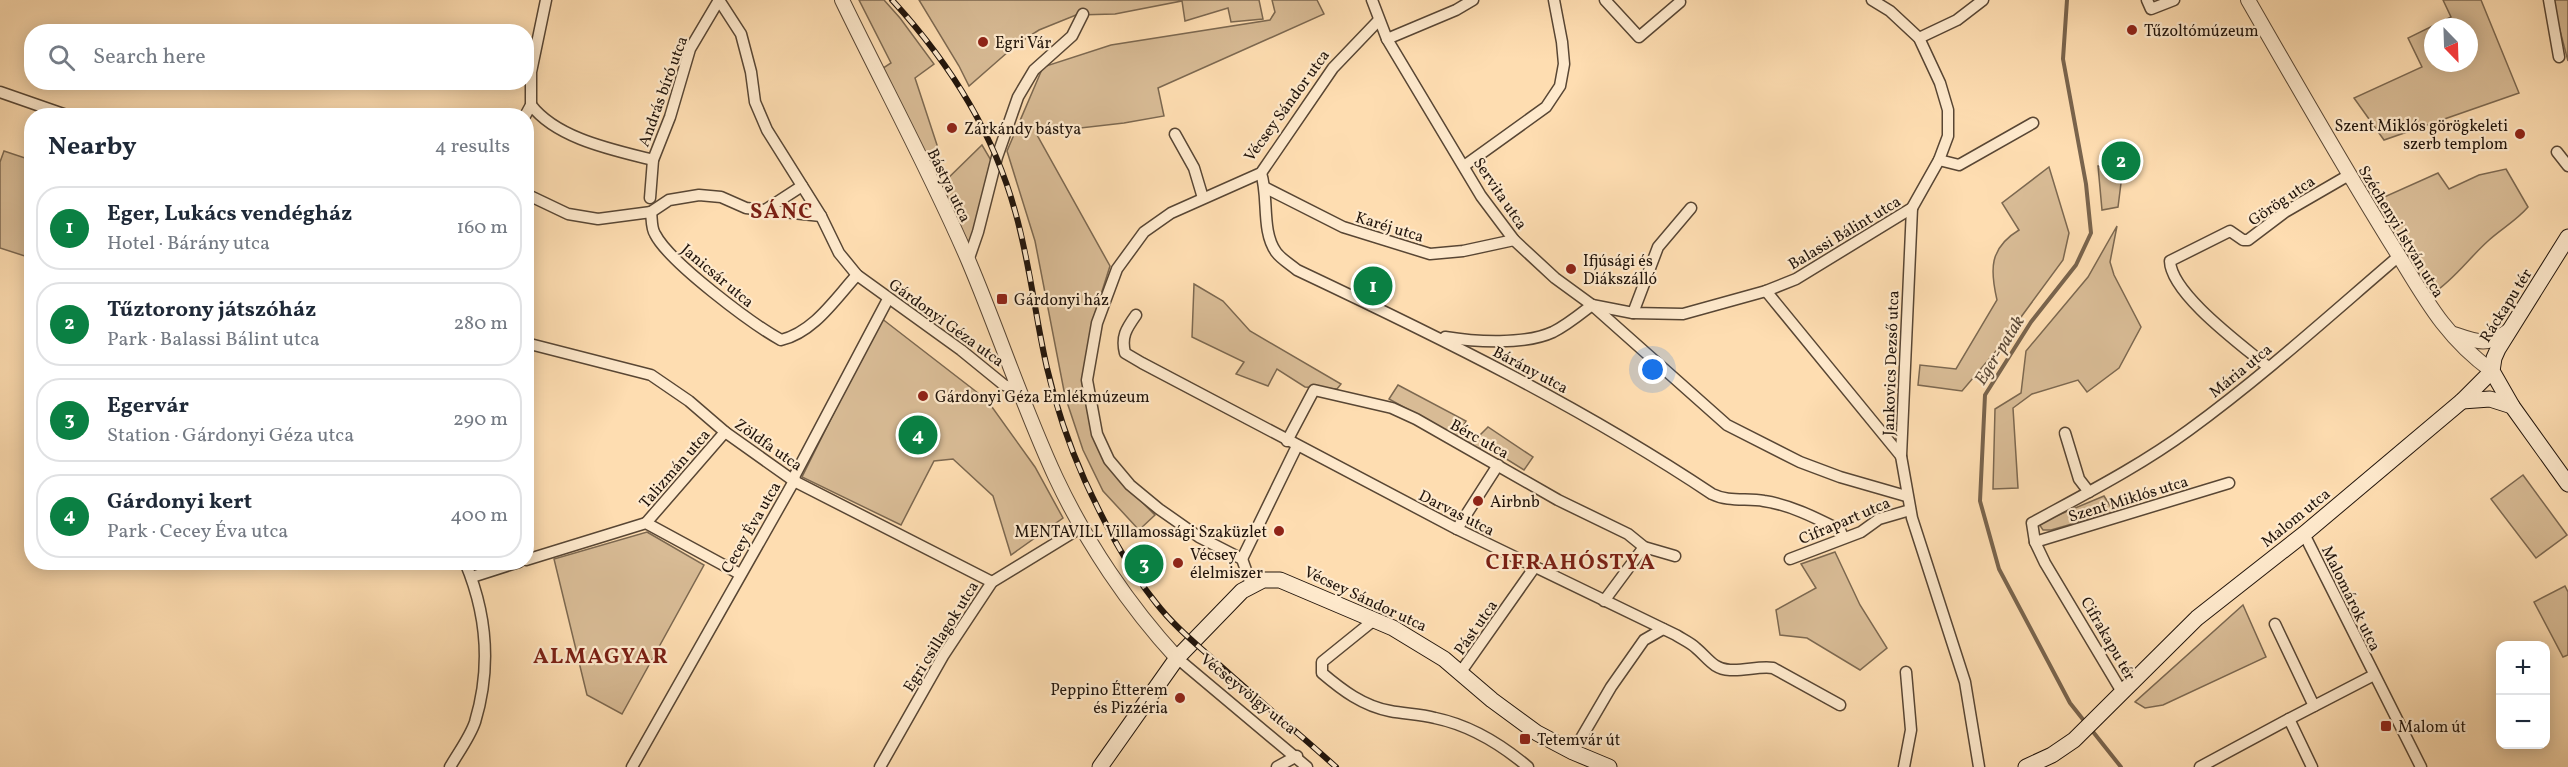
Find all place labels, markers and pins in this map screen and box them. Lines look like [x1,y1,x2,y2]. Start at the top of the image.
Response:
place label: Tűzoltómúzeum [2144,21,2259,43]
marker: Tűzoltómúzeum [2125,23,2139,37]
place label: Egri Vár [995,33,1052,55]
marker: Egri Vár [976,35,990,49]
place label: Szent Miklós görögkeleti szerb templom [2334,116,2508,156]
place label: Zárkándy bástya [964,119,1081,141]
marker: Zárkándy bástya [945,121,959,135]
marker: Szent Miklós görögkeleti szerb templom [2513,127,2527,141]
pin: 2 [2102,138,2140,184]
place label: Ifjúsági és Diákszálló [1583,251,1657,291]
marker: Ifjúsági és Diákszálló [1564,262,1578,276]
pin: 1 [1354,264,1392,308]
place label: Gárdonyi ház [1014,290,1109,312]
marker: Gárdonyi ház [995,292,1009,306]
place label: Gárdonyi Géza Emlékmúzeum [935,387,1150,409]
marker: Gárdonyi Géza Emlékmúzeum [916,389,930,403]
pin: 4 [898,412,938,458]
place label: Airbnb [1490,492,1540,514]
marker: Airbnb [1471,494,1485,508]
place label: MENTAVILL Villamossági Szaküzlet [1015,522,1267,544]
marker: MENTAVILL Villamossági Szaküzlet [1272,524,1286,538]
pin: 3 [1124,542,1164,586]
place label: Vécsey élelmiszer [1190,545,1263,585]
marker: Vécsey élelmiszer [1171,556,1185,570]
place label: Peppino Étterem és Pizzéria [1050,680,1168,720]
marker: Peppino Étterem és Pizzéria [1173,691,1187,705]
place label: Malom út [2398,717,2467,739]
marker: Malom út [2379,719,2393,733]
place label: Tetemvár út [1537,730,1621,752]
marker: Tetemvár út [1518,732,1532,746]

